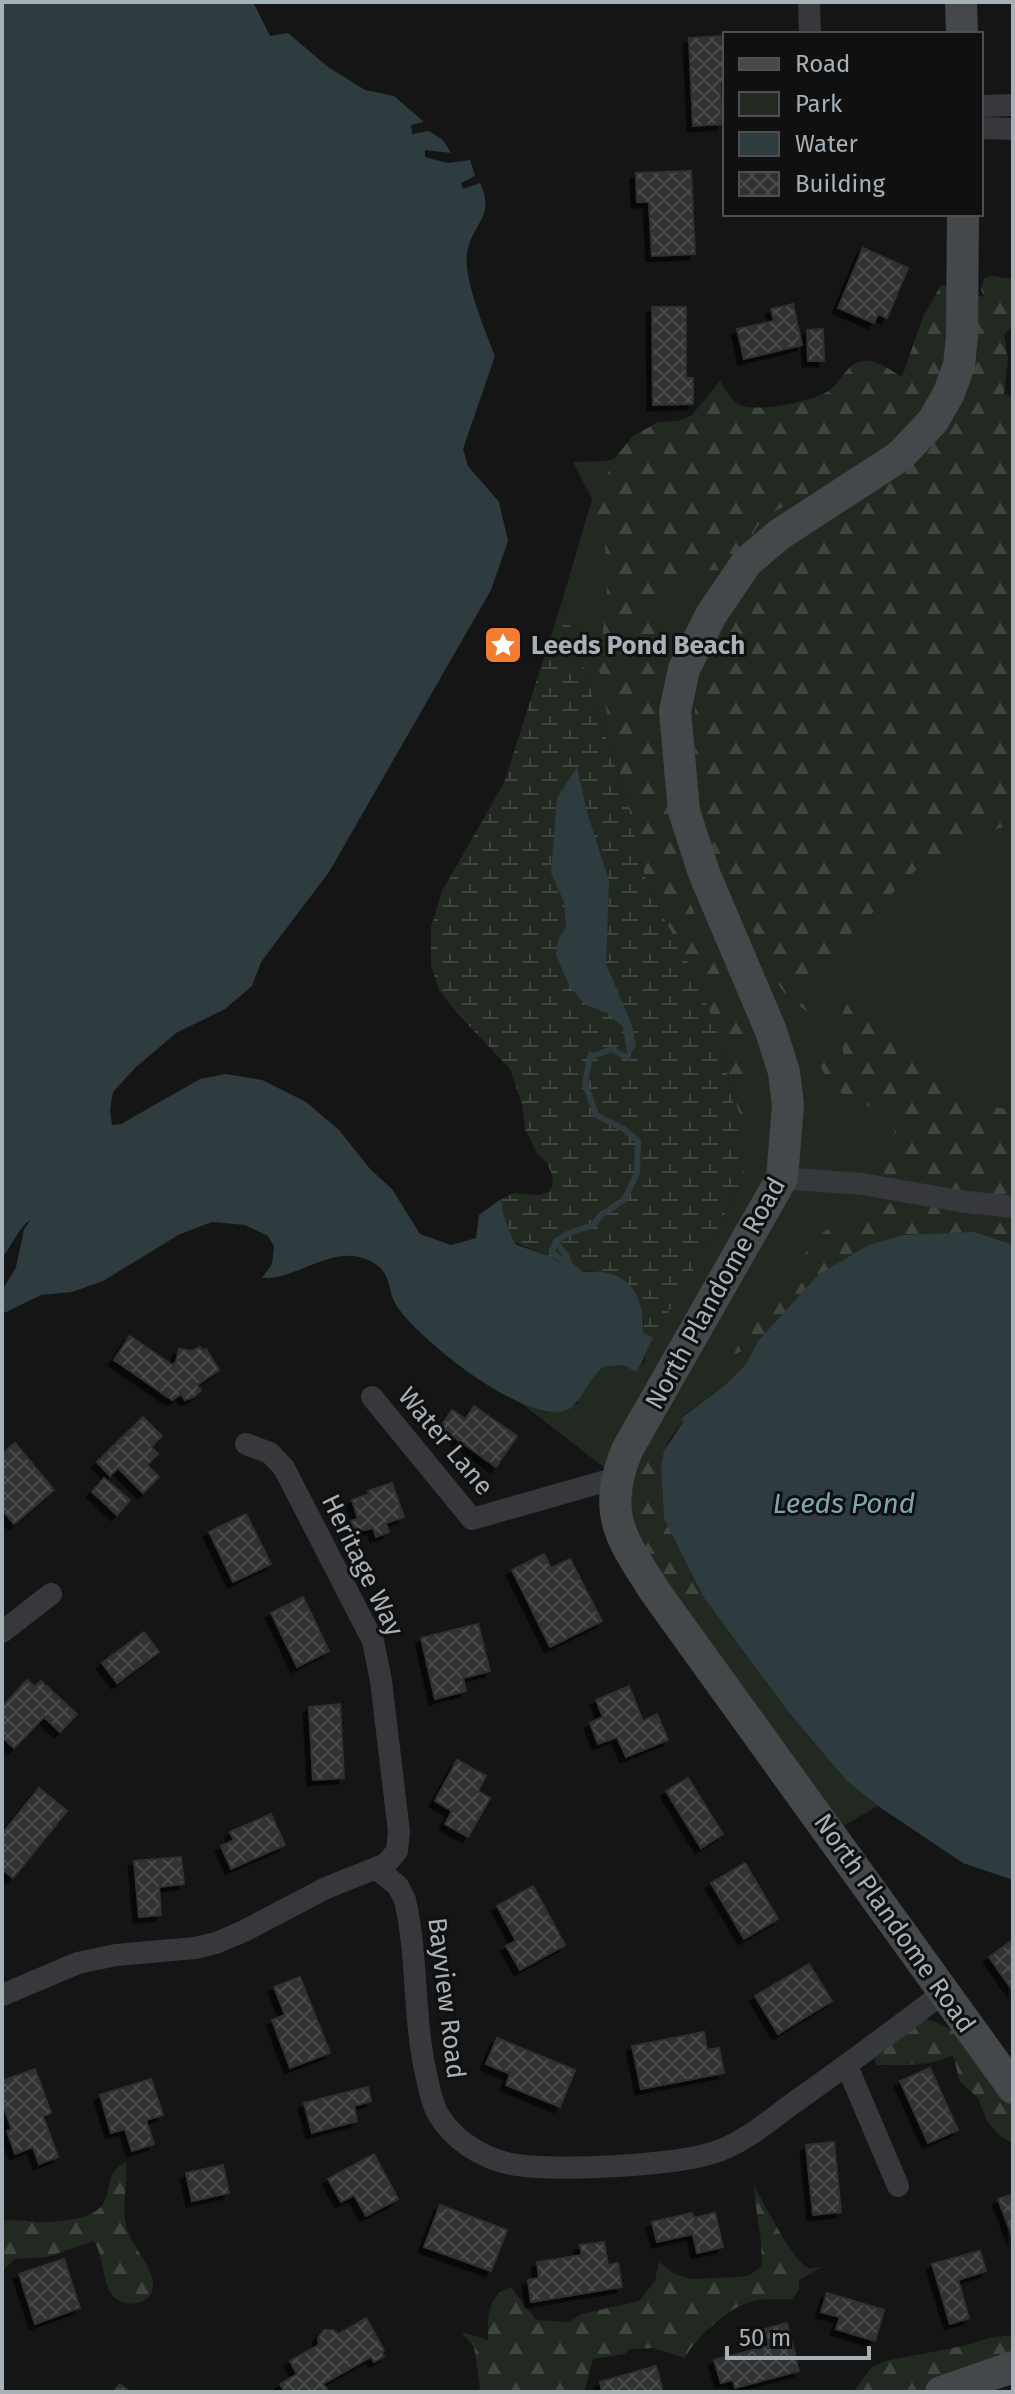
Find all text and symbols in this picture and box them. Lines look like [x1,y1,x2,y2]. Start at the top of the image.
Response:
legend [723,32,983,216]
text: Road [795,50,850,78]
text: Park [795,90,843,118]
text: Water [795,130,859,158]
text: Building [795,170,885,198]
place icon: Leeds Pond Beach [482,624,524,666]
place label: Leeds Pond Beach [531,630,745,661]
street label: North Plandome Road [639,1172,792,1415]
street label: Water Lane [392,1381,500,1502]
water label: Leeds Pond [773,1487,915,1520]
street label: Heritage Way [315,1489,410,1641]
street label: North Plandome Road [807,1808,982,2039]
street label: Bayview Road [421,1916,472,2080]
scale bar [727,2310,869,2360]
text: 50 m [739,2324,791,2352]

